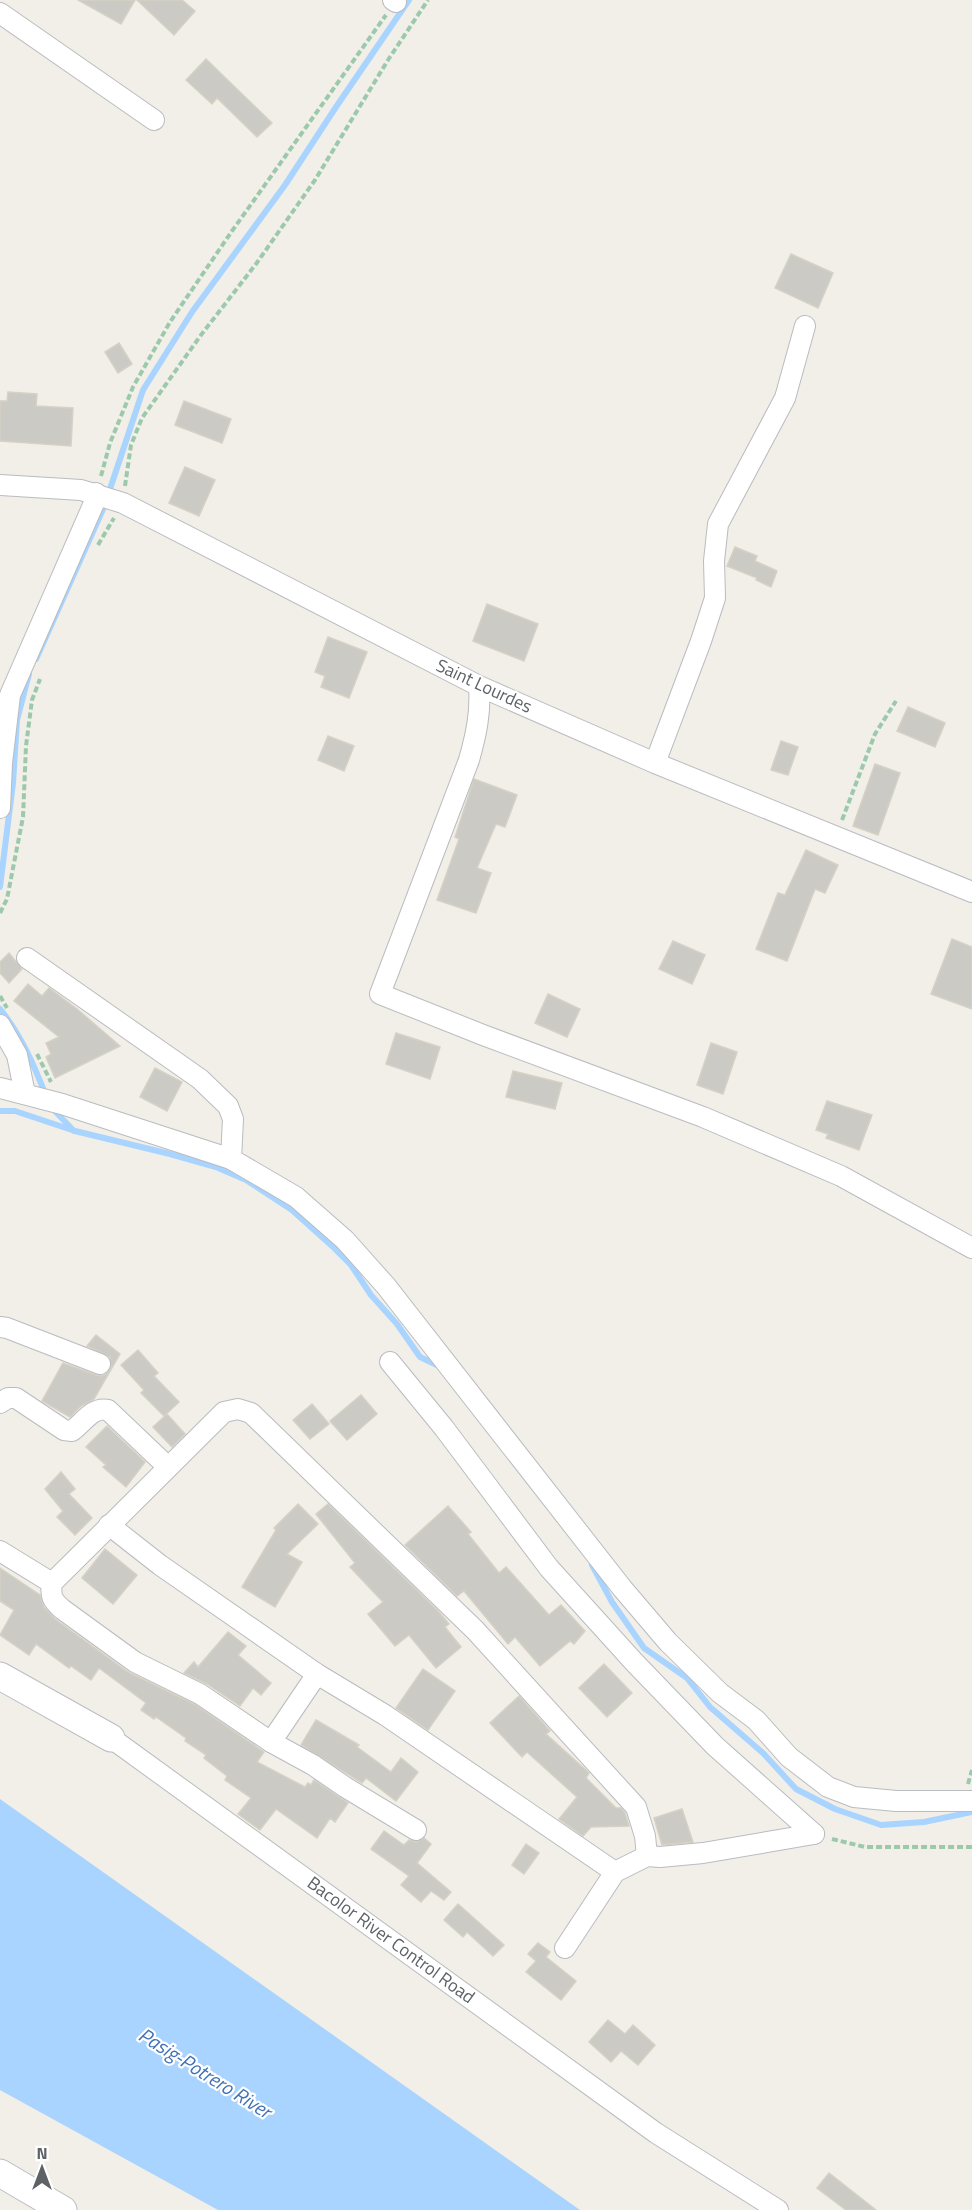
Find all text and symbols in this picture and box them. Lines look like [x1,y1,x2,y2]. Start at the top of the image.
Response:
street label: Saint Lourdes [432,652,537,720]
street label: Bacolor River Control Road [302,1869,481,2010]
water label: Pasig-Potrero River [133,2019,280,2127]
north arrow [12,2138,72,2198]
text: N [36,2141,48,2165]

